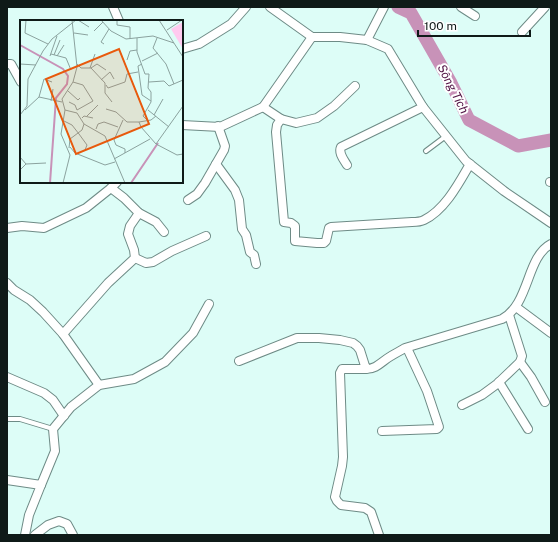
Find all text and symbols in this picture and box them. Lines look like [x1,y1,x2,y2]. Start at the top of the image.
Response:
scale bar [418,12,530,38]
text: 100 m [424,19,457,33]
inset map [20,20,183,183]
water label: Sông Tích [435,62,471,116]

